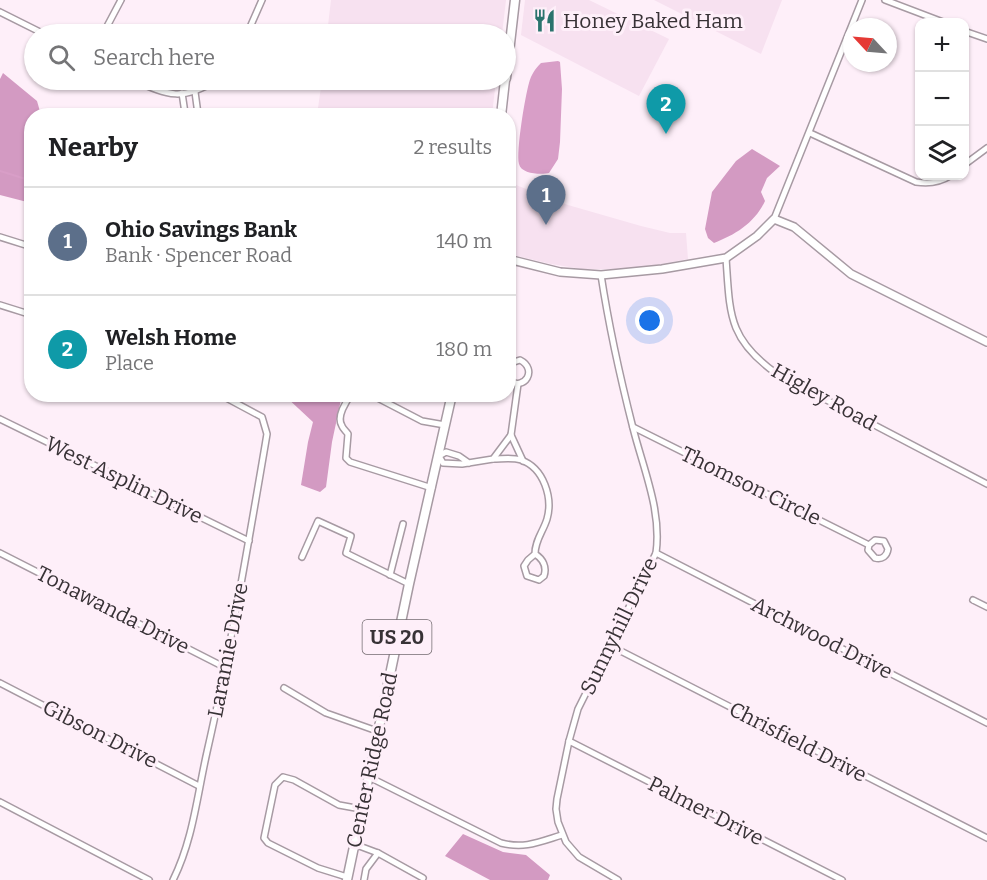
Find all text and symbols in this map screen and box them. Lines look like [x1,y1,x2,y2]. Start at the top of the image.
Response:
restaurant icon: Honey Baked Ham [532,8,558,34]
place label: Honey Baked Ham [563,8,743,34]
north arrow [843,18,897,72]
map controls [915,18,969,180]
button: + [915,18,969,72]
search box [24,24,516,90]
icon: search [45,41,78,74]
text: Search here [93,44,215,71]
button: − [915,72,969,126]
pin: 2 [646,84,686,134]
button: layers [915,126,969,180]
text: Nearby [48,132,138,163]
text: 2 results [413,135,492,159]
pin: 1 [526,176,566,225]
text: Ohio Savings Bank [105,216,297,243]
text: 1 [63,229,72,253]
text: 140 m [436,229,492,253]
text: Bank · Spencer Road [105,243,292,267]
your location [635,306,664,335]
text: Welsh Home [105,324,237,351]
text: 2 [62,337,73,361]
text: 180 m [436,337,492,361]
text: Place [105,351,154,375]
street label: Higley Road [767,357,881,437]
street label: West Asplin Drive [41,431,207,529]
street label: Thomson Circle [677,441,825,531]
street label: Sunnyhill Drive [575,553,663,699]
street label: Tonawanda Drive [32,560,194,660]
street label: Laramie Drive [202,580,254,720]
street label: Archwood Drive [747,591,897,685]
road number: US 20 [362,620,432,654]
street label: Center Ridge Road [341,670,403,850]
street label: Gibson Drive [38,694,162,774]
street label: Chrisfield Drive [725,696,871,788]
street label: Palmer Drive [644,771,768,851]

